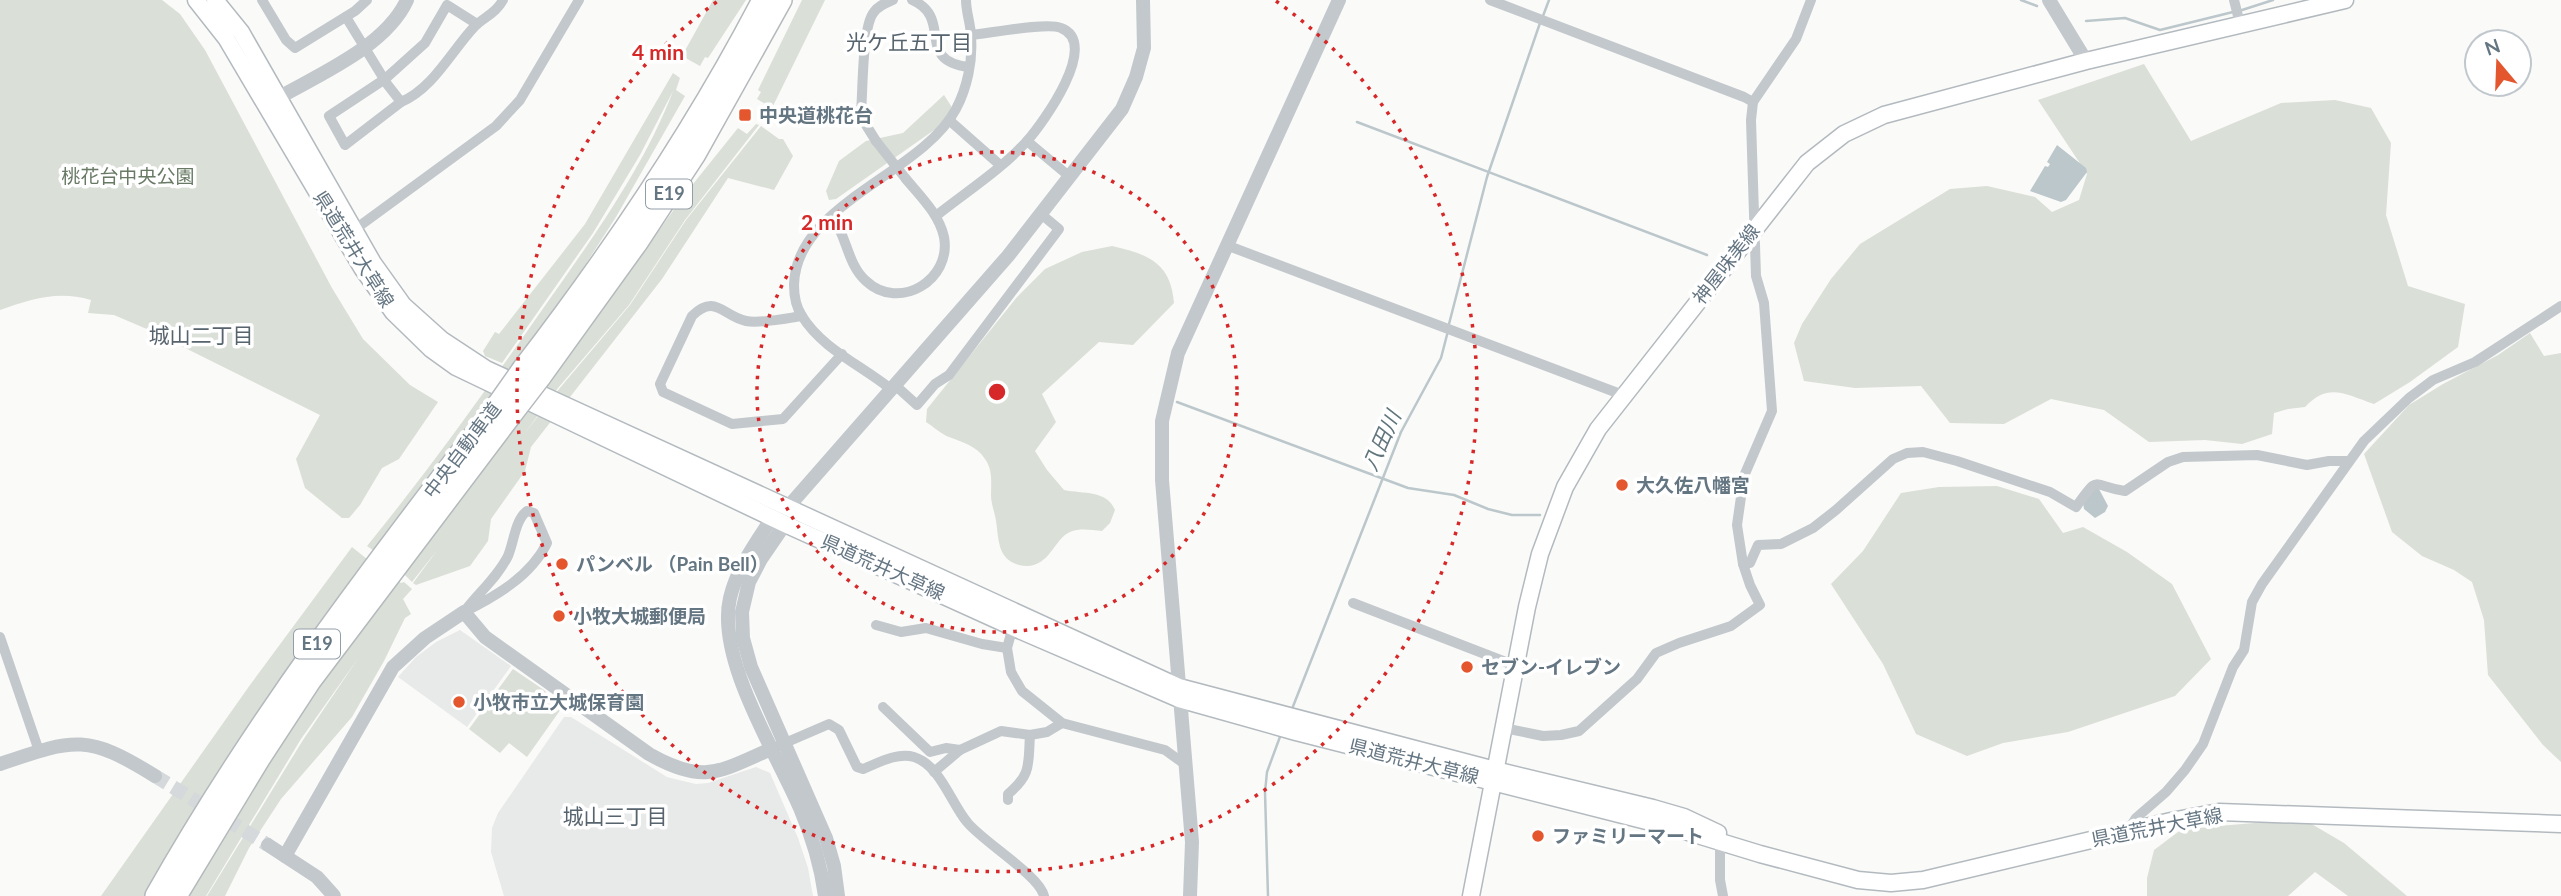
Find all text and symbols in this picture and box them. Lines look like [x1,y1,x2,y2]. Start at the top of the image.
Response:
north arrow [2463,28,2533,98]
district label: 光ケ丘五丁目 [846,29,972,54]
text: N [2482,33,2503,60]
text: 4 min [632,39,684,64]
place label: 中央道桃花台 [759,103,873,126]
marker: 中央道桃花台 [737,107,753,123]
park label: 桃花台中央公園 [61,164,195,187]
road number: E19 [646,180,692,209]
street label: 県道荒井大草線 [309,186,399,311]
text: 2 min [801,209,853,234]
street label: 神屋味美線 [1687,219,1764,308]
district label: 城山二丁目 [149,322,254,347]
centre of rings [985,380,1009,404]
street label: 中央自動車道 [418,397,505,502]
water label: 八田川 [1356,405,1406,474]
place label: 大久佐八幡宮 [1636,473,1750,496]
marker: 大久佐八幡宮 [1614,477,1630,493]
street label: 県道荒井大草線 [818,529,949,604]
place label: パンベル （Pain Bell） [576,552,769,575]
marker: パンベル （Pain Bell） [554,556,570,572]
place label: 小牧大城郵便局 [573,604,706,627]
marker: 小牧大城郵便局 [551,608,567,624]
road number: E19 [294,630,340,658]
place label: セブン-イレブン [1481,655,1621,678]
marker: セブン-イレブン [1459,659,1475,675]
place label: 小牧市立大城保育園 [473,690,644,713]
marker: 小牧市立大城保育園 [451,694,467,710]
street label: 県道荒井大草線 [1347,733,1481,788]
district label: 城山三丁目 [563,803,668,828]
street label: 県道荒井大草線 [2089,803,2224,850]
place label: ファミリーマート [1552,824,1704,847]
marker: ファミリーマート [1530,828,1546,844]

